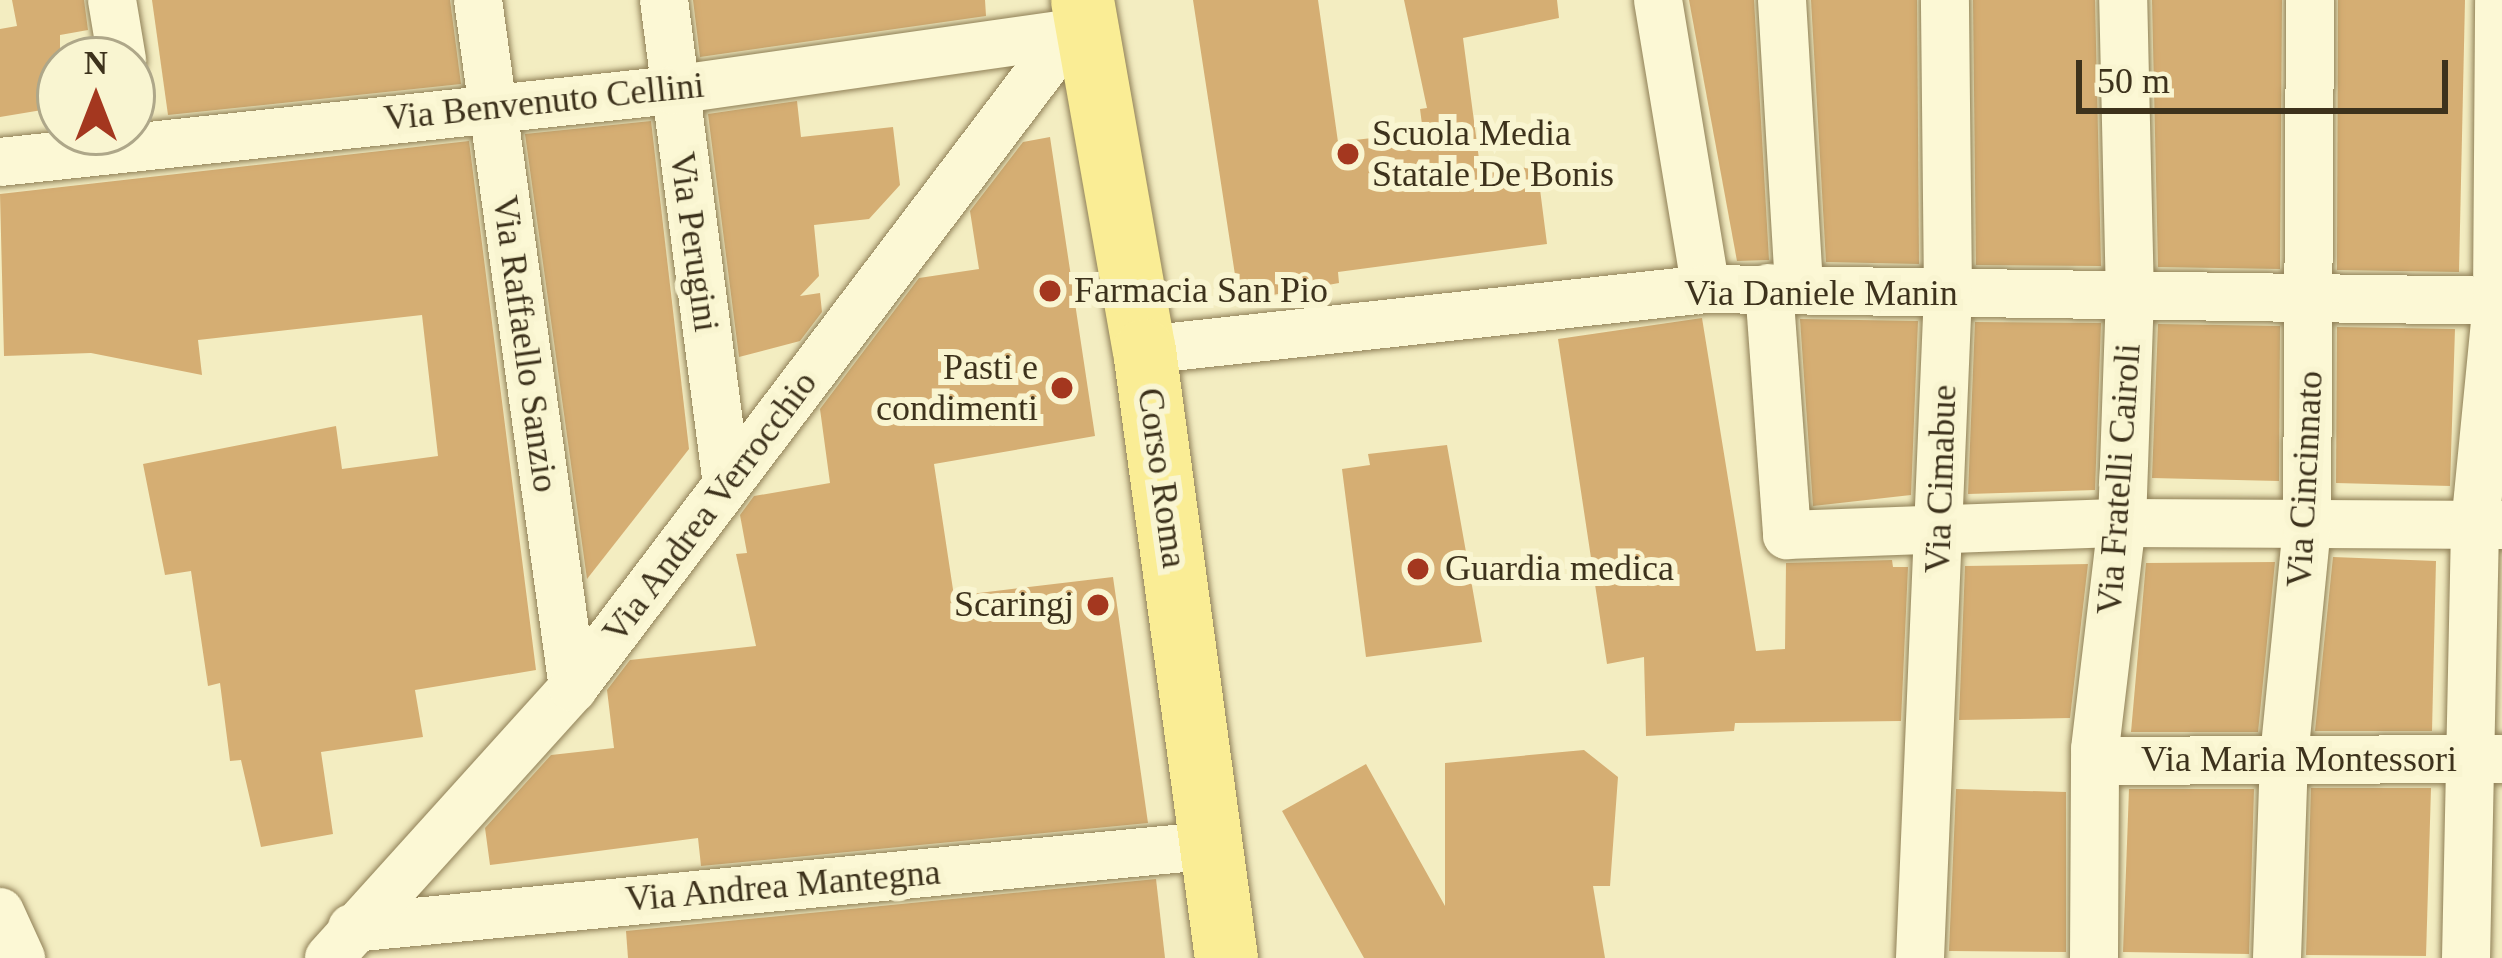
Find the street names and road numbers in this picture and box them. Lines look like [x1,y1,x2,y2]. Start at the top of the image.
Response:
street label: Via Benvenuto Cellini [382,64,706,140]
street label: Via Perugini [660,149,728,335]
street label: Via Raffaello Sanzio [483,193,567,495]
street label: Via Daniele Manin [1684,272,1958,316]
street label: Via Fratelli Cairoli [2088,342,2150,616]
street label: Via Andrea Verrocchio [593,362,827,652]
street label: Via Cincinnato [2278,370,2332,588]
street label: Via Cimabue [1916,384,1966,574]
street label: Corso Roma [1128,385,1196,571]
street label: Via Maria Montessori [2141,738,2457,782]
street label: Via Andrea Mantegna [623,851,943,921]

